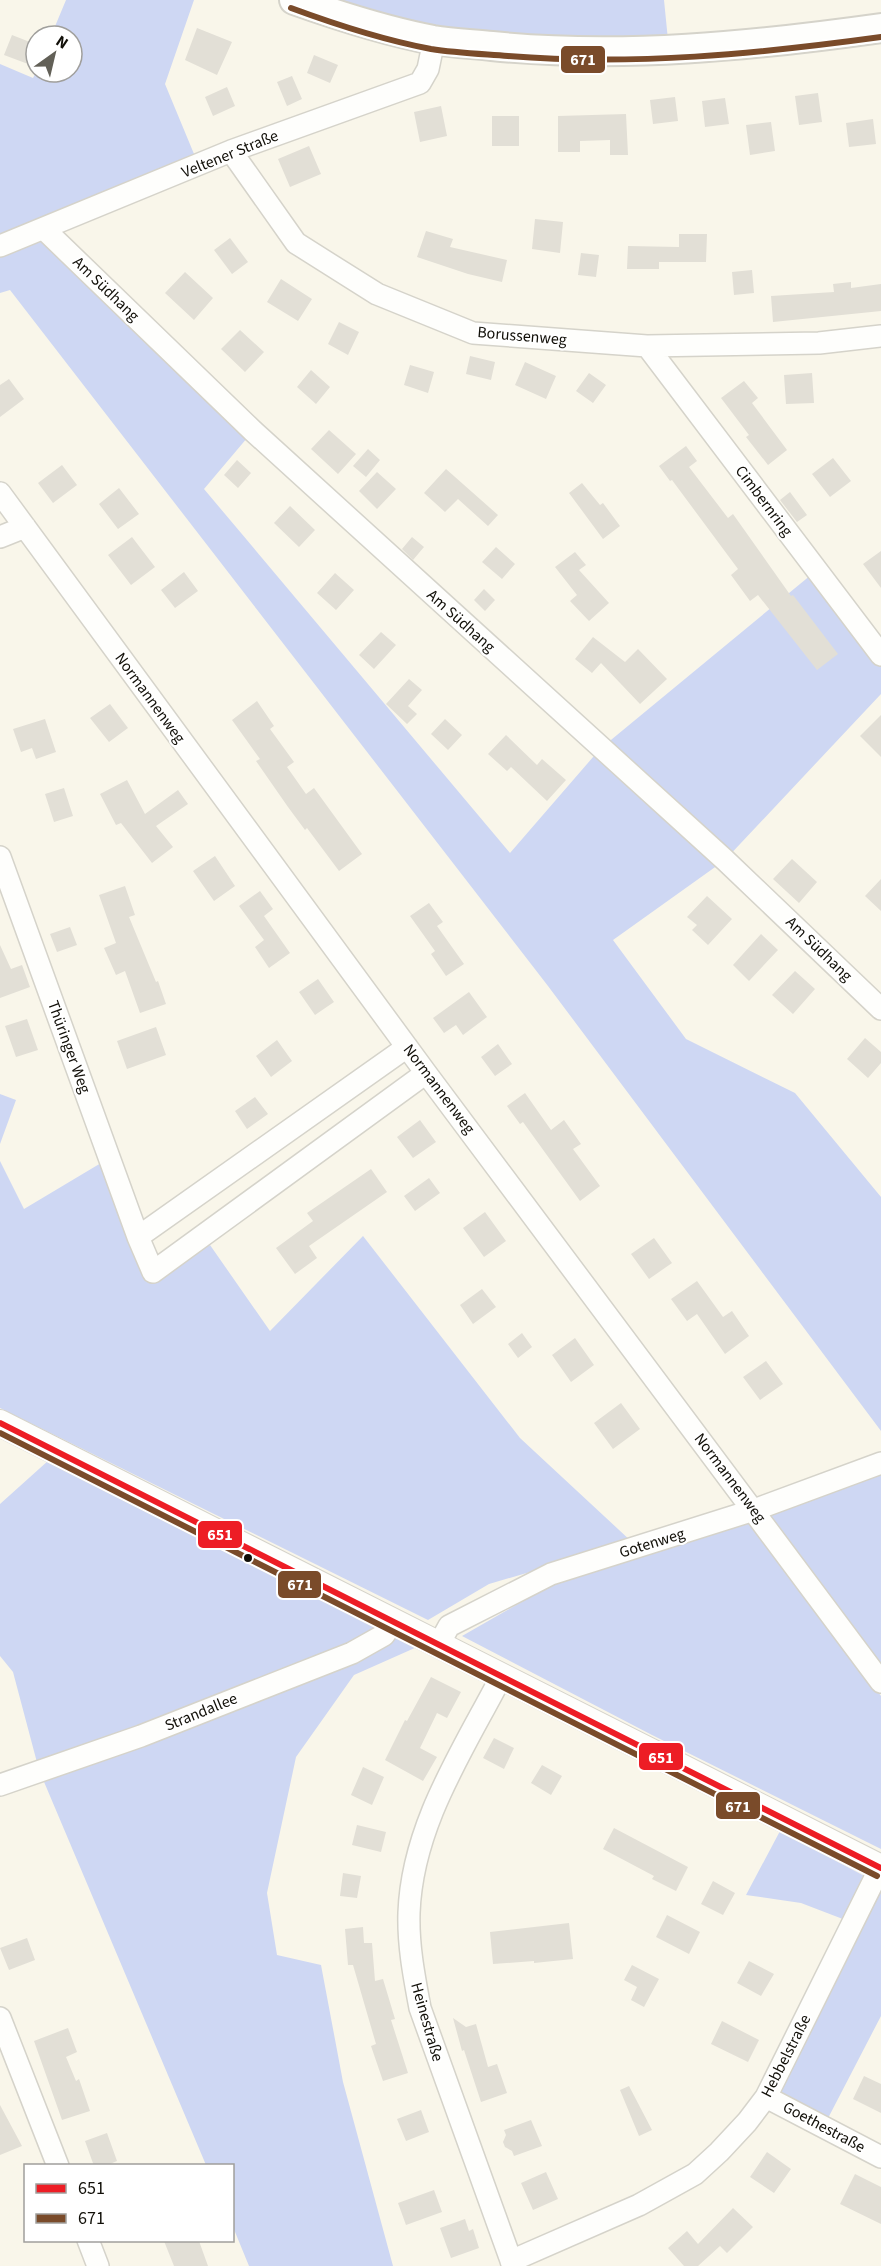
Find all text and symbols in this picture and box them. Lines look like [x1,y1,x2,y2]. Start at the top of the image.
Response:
north arrow [24,24,84,84]
text: N [51,30,72,54]
line badge: 671 [560,45,606,74]
text: 671 [570,49,596,71]
street label: Veltener Straße [178,125,282,183]
street label: Am Südhang [68,252,144,326]
street label: Borussenweg [476,321,568,351]
street label: Cimbernring [730,461,798,541]
street label: Am Südhang [422,584,500,658]
street label: Normannenweg [110,648,190,748]
street label: Am Südhang [781,912,857,986]
street label: Thüringer Weg [42,998,96,1096]
street label: Normannenweg [398,1039,480,1139]
street label: Normannenweg [689,1428,771,1528]
line badge: 651 [197,1520,243,1549]
street label: Gotenweg [617,1523,687,1563]
text: 651 [207,1524,233,1546]
unlabelled marker [242,1552,254,1564]
line badge: 671 [277,1570,322,1599]
text: 671 [287,1574,313,1596]
street label: Strandallee [161,1687,241,1737]
line badge: 651 [638,1742,684,1771]
text: 651 [648,1747,674,1769]
line badge: 671 [715,1791,761,1820]
text: 671 [725,1796,751,1818]
street label: Heinestraße [405,1980,449,2064]
street label: Hebbelstraße [756,2011,816,2101]
street label: Goethestraße [779,2096,869,2158]
legend [24,2164,234,2242]
text: 651 [78,2176,105,2201]
text: 671 [78,2206,105,2231]

